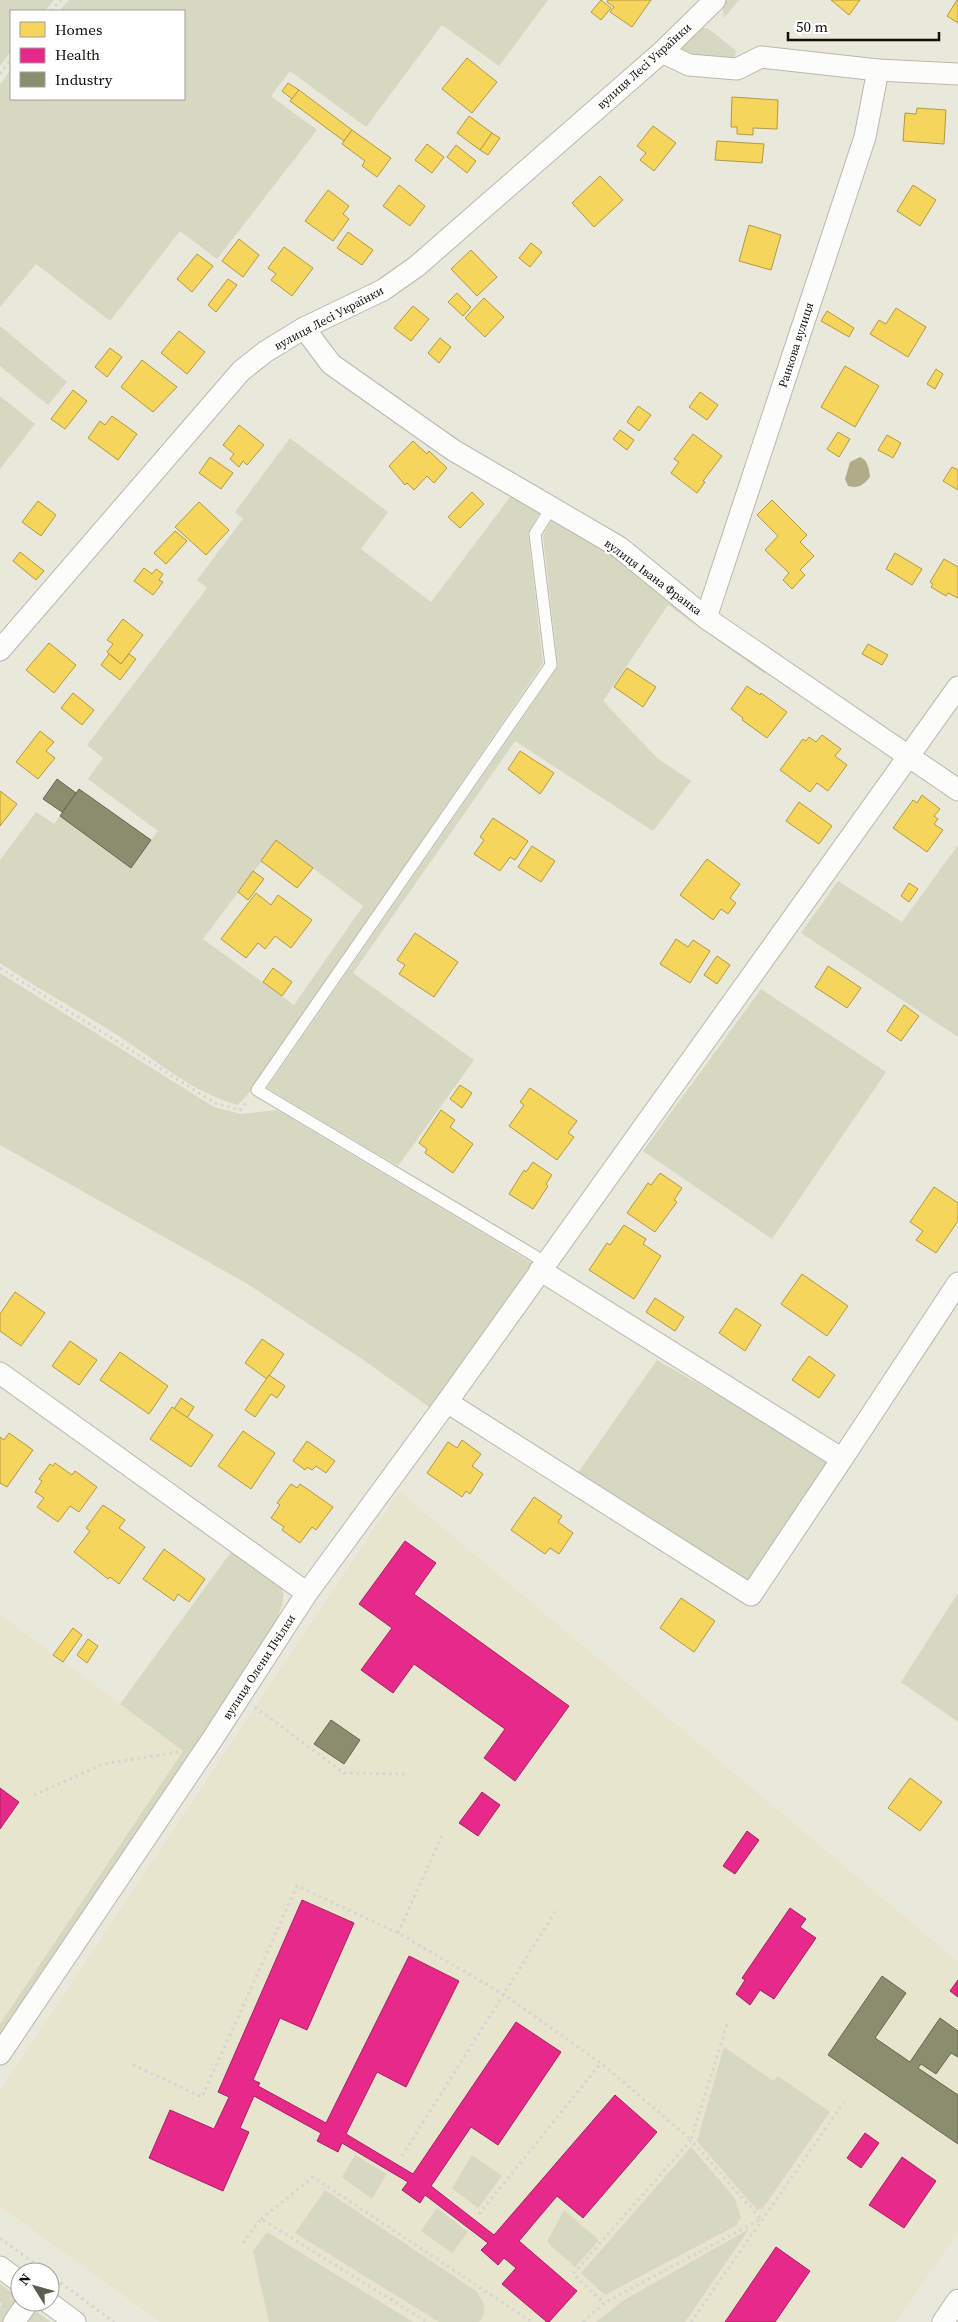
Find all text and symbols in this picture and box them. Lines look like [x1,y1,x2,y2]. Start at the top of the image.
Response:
legend [10,10,185,100]
scale bar [788,10,939,42]
text: 50 m [796,16,828,37]
text: Homes [55,19,102,40]
street label: вулиця Лесі Українки [593,19,695,113]
text: Health [55,44,100,65]
text: Industry [55,69,113,90]
street label: вулиця Лесі Українки [271,282,387,354]
street label: Ранкова вулиця [775,300,817,390]
street label: вулиця Івана Франка [601,535,706,619]
street label: вулиця Олени Пчілки [219,1611,299,1723]
north arrow [10,2262,60,2312]
text: N [14,2269,36,2289]

